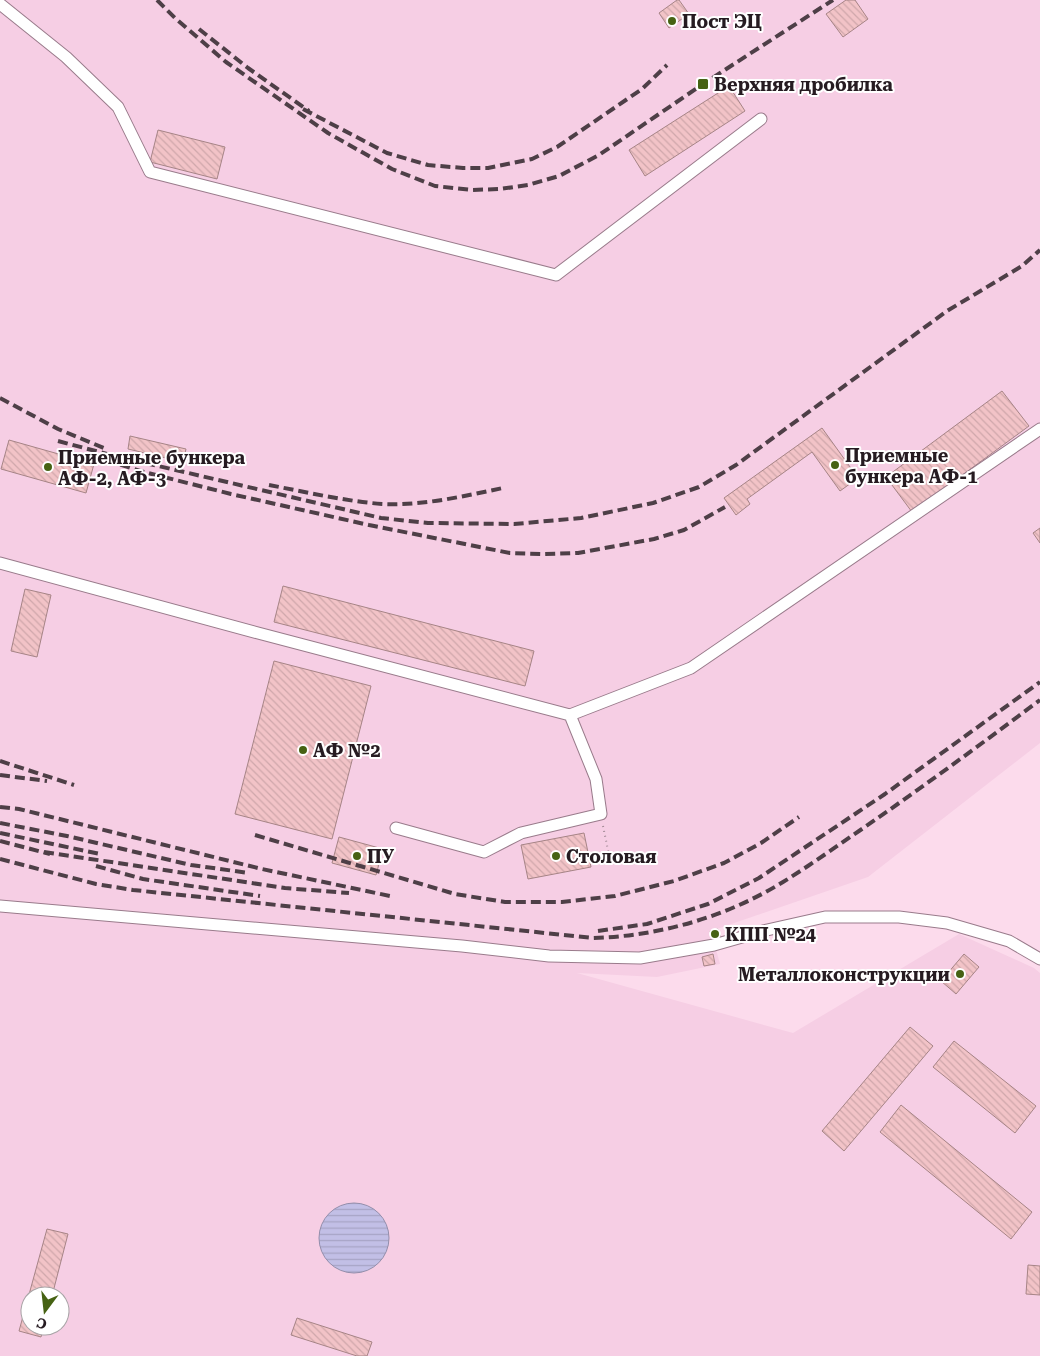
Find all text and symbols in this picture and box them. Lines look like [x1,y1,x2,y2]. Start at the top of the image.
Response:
place label: Пост ЭЦ [682,11,762,32]
marker: Пост ЭЦ [666,15,678,27]
place label: Верхняя дробилка [714,74,893,95]
marker: Верхняя дробилка [696,77,710,91]
place label: Приемные бункера АФ-1 [845,445,978,487]
place label: Приемные бункера АФ-2, АФ-3 [58,447,246,489]
marker: Приемные бункера АФ-1 [829,459,841,471]
marker: Приемные бункера АФ-2, АФ-3 [42,461,54,473]
place label: АФ №2 [313,740,381,761]
marker: АФ №2 [297,744,309,756]
place label: ПУ [367,846,395,867]
place label: Столовая [566,846,657,867]
marker: ПУ [351,850,363,862]
marker: Столовая [550,850,562,862]
place label: КПП №24 [725,924,816,945]
marker: КПП №24 [709,928,721,940]
place label: Металлоконструкции [738,964,950,985]
marker: Металлоконструкции [954,968,966,980]
north arrow [20,1286,70,1336]
text: С [35,1315,48,1333]

